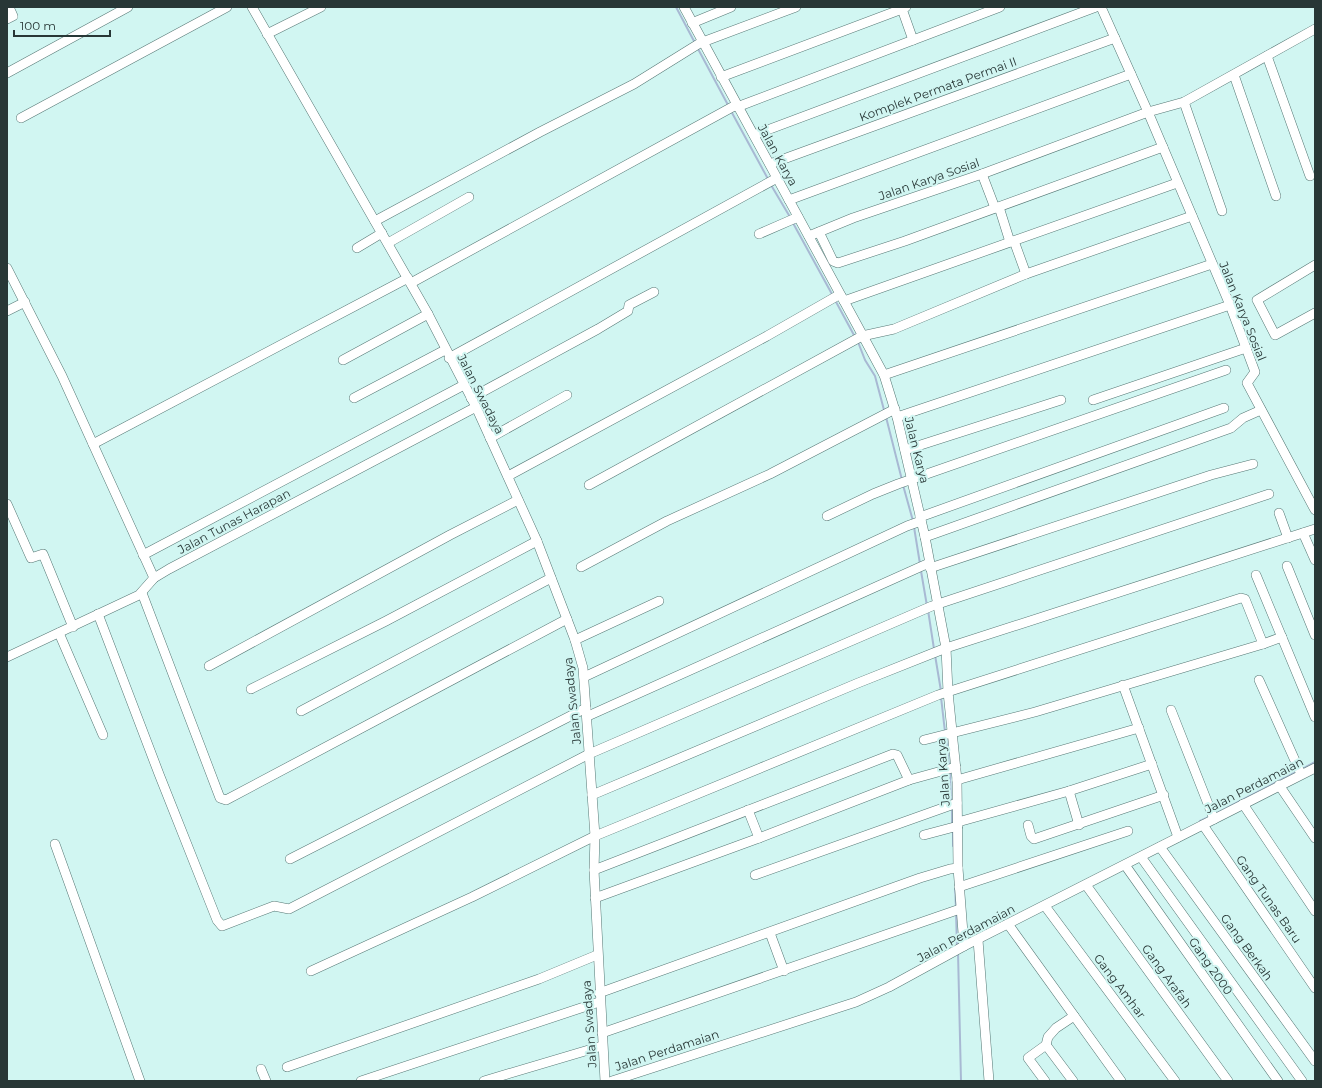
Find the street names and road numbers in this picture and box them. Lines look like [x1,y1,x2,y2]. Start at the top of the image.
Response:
street label: Komplek Permata Permai II [857,53,1019,125]
street label: Jalan Karya [754,121,801,188]
street label: Jalan Karya Sosial [876,155,981,204]
street label: Jalan Karya Sosial [1216,258,1270,363]
street label: Jalan Swadaya [454,351,508,436]
street label: Jalan Karya [901,414,933,485]
street label: Jalan Tunas Harapan [174,485,293,557]
street label: Jalan Swadaya [560,657,584,746]
street label: Jalan Karya [933,737,953,808]
street label: Jalan Perdamaian [1201,754,1306,817]
street label: Gang Tunas Baru [1233,852,1305,946]
street label: Jalan Perdamaian [914,901,1017,966]
street label: Gang Berkah [1218,911,1276,983]
street label: Gang 2000 [1186,934,1236,998]
street label: Gang Arafah [1139,941,1195,1011]
street label: Gang Amhar [1091,951,1149,1021]
street label: Jalan Swadaya [578,980,600,1069]
street label: Jalan Perdamaian [612,1026,721,1074]

